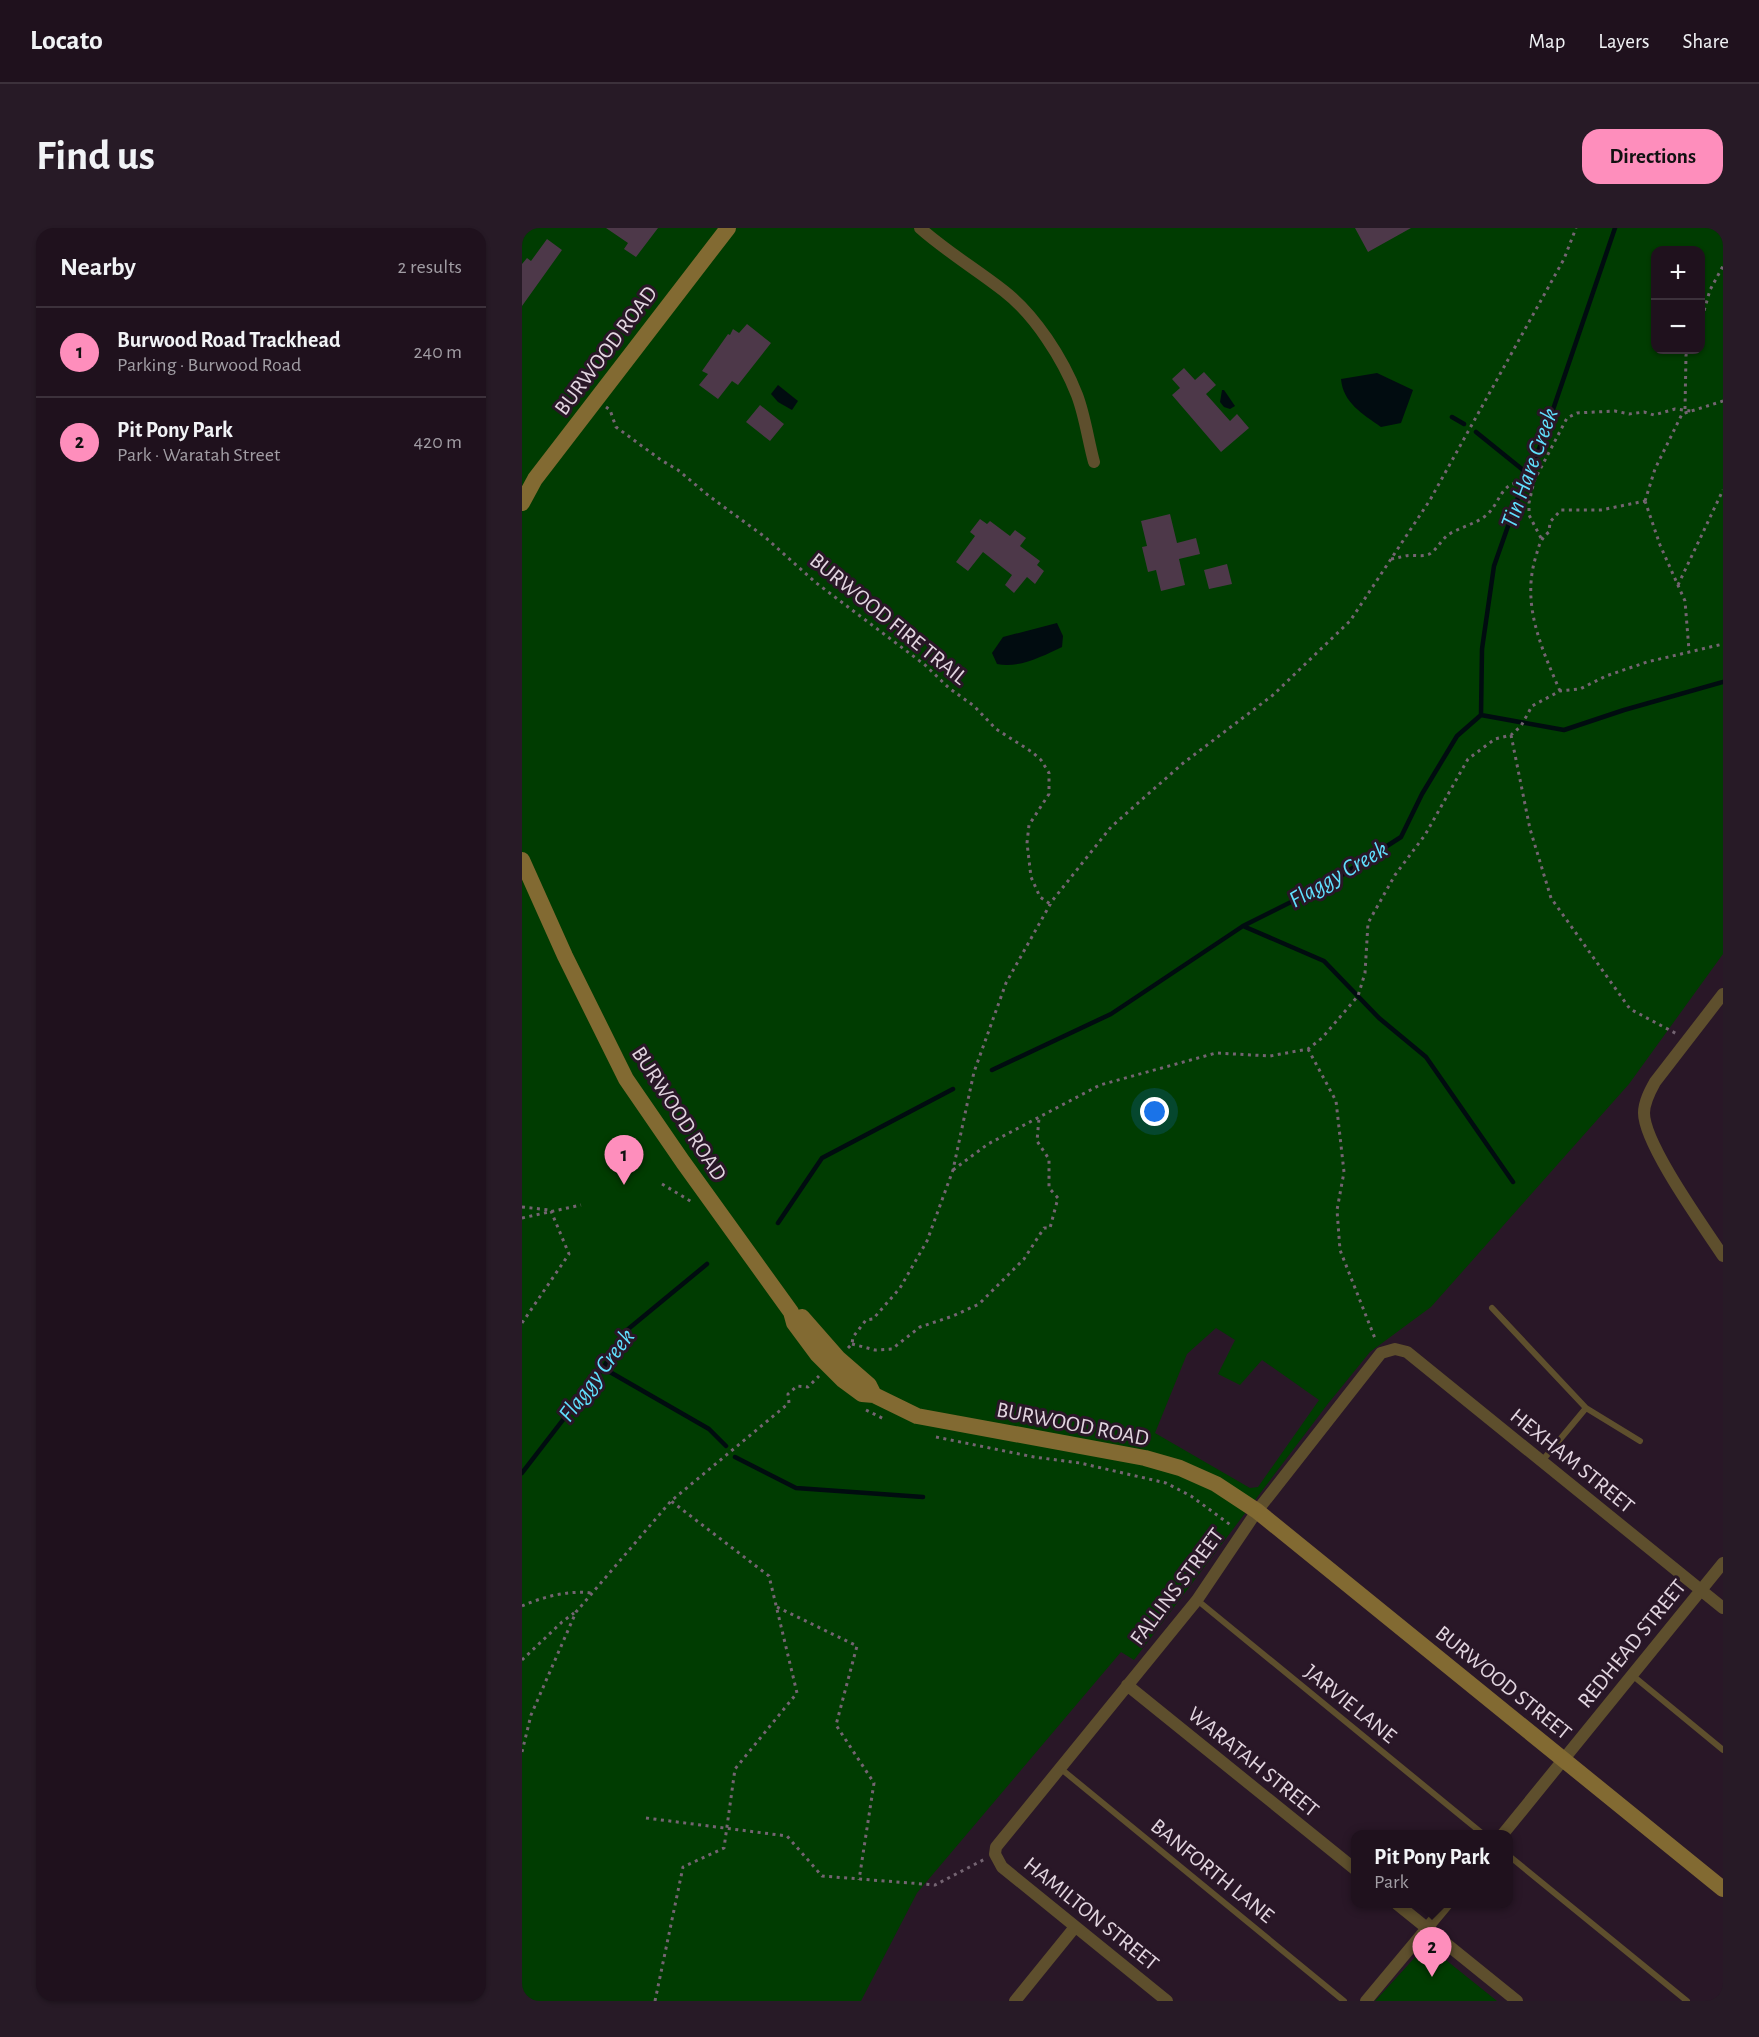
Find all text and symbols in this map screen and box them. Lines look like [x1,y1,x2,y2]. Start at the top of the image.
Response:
text: Locato [30,27,103,55]
text: Map [1529,31,1565,52]
text: Layers [1598,31,1649,52]
text: Share [1682,31,1729,52]
button: Directions [1582,129,1723,184]
text: Find us [36,135,155,177]
map controls [1651,246,1705,354]
button: + [1651,246,1705,300]
text: Nearby [60,254,136,280]
text: 2 results [398,257,462,277]
street label: BURWOOD ROAD [550,282,661,419]
button: − [1651,300,1705,354]
text: Burwood Road Trackhead [117,329,341,351]
text: 1 [76,342,83,362]
text: 240 m [413,342,462,362]
text: Parking · Burwood Road [117,355,301,375]
water label: Tin Hare Creek [1497,405,1563,532]
text: Pit Pony Park [117,419,233,441]
text: 2 [75,432,84,452]
text: 420 m [413,432,462,452]
text: Park · Waratah Street [117,445,280,465]
street label: BURWOOD FIRE TRAIL [806,549,972,689]
water label: Flaggy Creek [1285,837,1392,913]
street label: BURWOOD ROAD [628,1043,731,1185]
your location [1140,1097,1169,1126]
pin: 1 [604,1136,644,1185]
water label: Flaggy Creek [554,1325,639,1427]
street label: BURWOOD ROAD [995,1398,1151,1450]
street label: HEXHAM STREET [1506,1404,1639,1517]
street label: FALLINS STREET [1126,1524,1228,1649]
street label: REDHEAD STREET [1573,1575,1690,1712]
street label: BURWOOD STREET [1431,1622,1575,1744]
street label: JARVIE LANE [1300,1660,1401,1748]
street label: WARATAH STREET [1184,1702,1323,1821]
street label: BANFORTH LANE [1147,1815,1278,1927]
popup [1351,1830,1513,1908]
text: Pit Pony Park [1374,1846,1490,1868]
street label: HAMILTON STREET [1020,1853,1163,1975]
text: Park [1374,1872,1409,1892]
pin: 2 [1412,1928,1452,1977]

